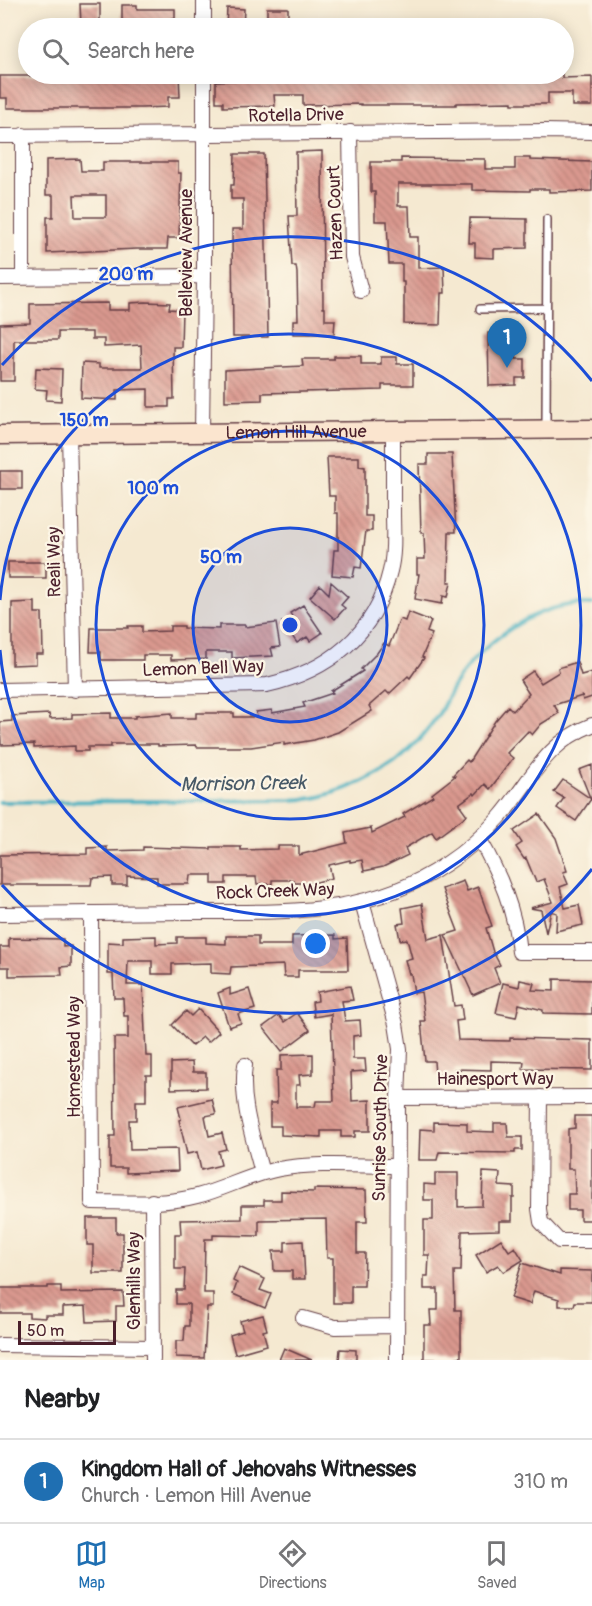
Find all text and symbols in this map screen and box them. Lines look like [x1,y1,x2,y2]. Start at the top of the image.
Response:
search box [18,18,574,84]
icon: search [39,35,72,68]
text: Search here [87,37,194,65]
street label: Rotella Drive [248,103,344,128]
street label: Hazen Court [322,164,349,261]
street label: Belleview Avenue [175,189,198,317]
text: 200 m [99,263,153,286]
pin: 1 [488,318,526,368]
text: 150 m [60,409,109,432]
street label: Lemon Hill Avenue [225,420,367,445]
text: 100 m [127,477,179,500]
street label: Reali Way [42,526,67,597]
text: 50 m [200,546,242,569]
centre of rings [280,615,300,635]
street label: Lemon Bell Way [142,655,264,682]
water label: Morrison Creek [180,770,308,797]
street label: Rock Creek Way [215,878,335,905]
your location [301,929,330,958]
street label: Homestead Way [63,996,86,1118]
street label: Sunrise South Drive [368,1054,393,1202]
street label: Hainesport Way [436,1068,554,1091]
street label: Glenhills Way [123,1231,146,1330]
scale bar [18,1318,116,1346]
text: 50 m [27,1321,64,1341]
text: Nearby [24,1383,100,1415]
text: Kingdom Hall of Jehovahs Witnesses [81,1455,416,1483]
text: 1 [40,1469,47,1494]
text: 310 m [513,1469,568,1494]
text: Church · Lemon Hill Avenue [81,1483,311,1508]
tab: Map [75,1537,108,1593]
tab: Directions [259,1537,327,1593]
tab: Saved [477,1537,517,1593]

